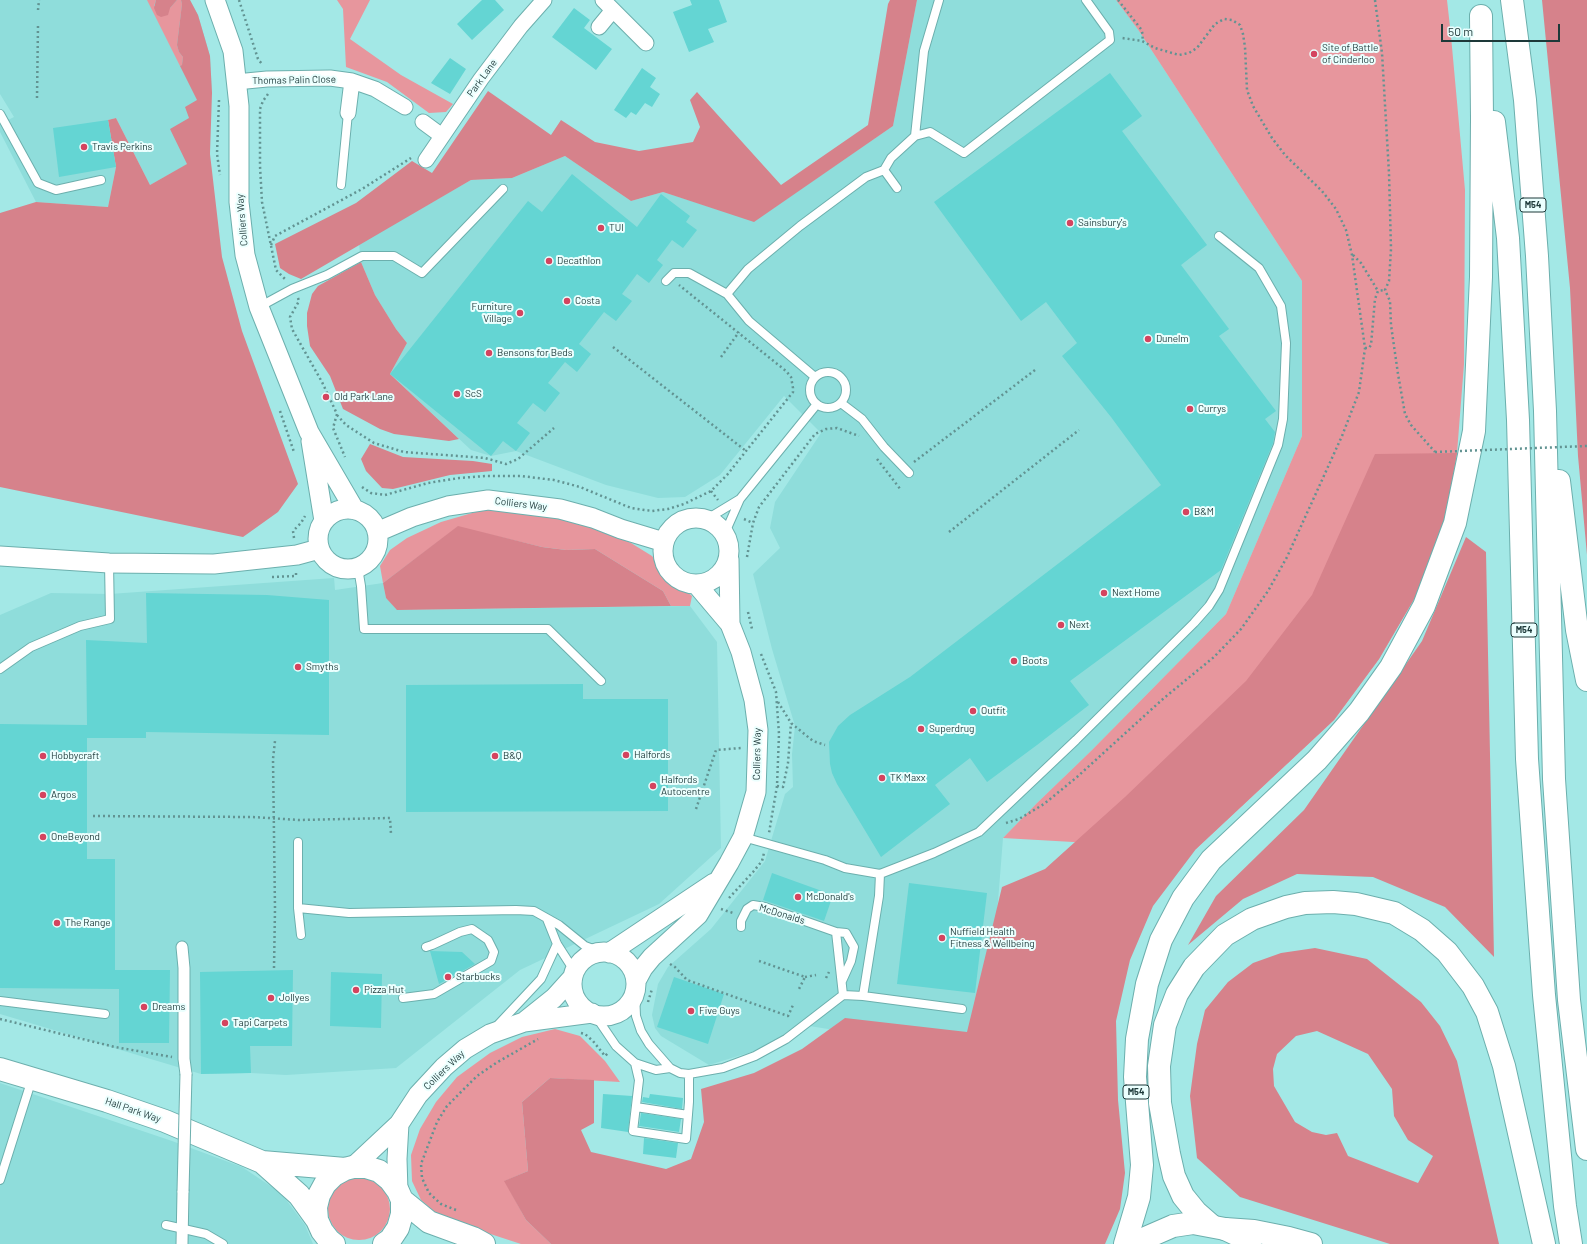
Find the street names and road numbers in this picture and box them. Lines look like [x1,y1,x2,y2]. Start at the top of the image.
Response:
street label: Park Lane [464,57,500,99]
street label: Thomas Palin Close [252,73,336,87]
street label: Colliers Way [234,193,250,247]
road number: M54 [1520,198,1546,212]
street label: Colliers Way [494,495,548,513]
road number: M54 [1511,623,1537,637]
street label: Colliers Way [751,728,763,780]
street label: McDonalds [758,901,806,927]
street label: Colliers Way [421,1047,467,1093]
road number: M54 [1123,1085,1149,1099]
street label: Hall Park Way [104,1095,162,1125]

